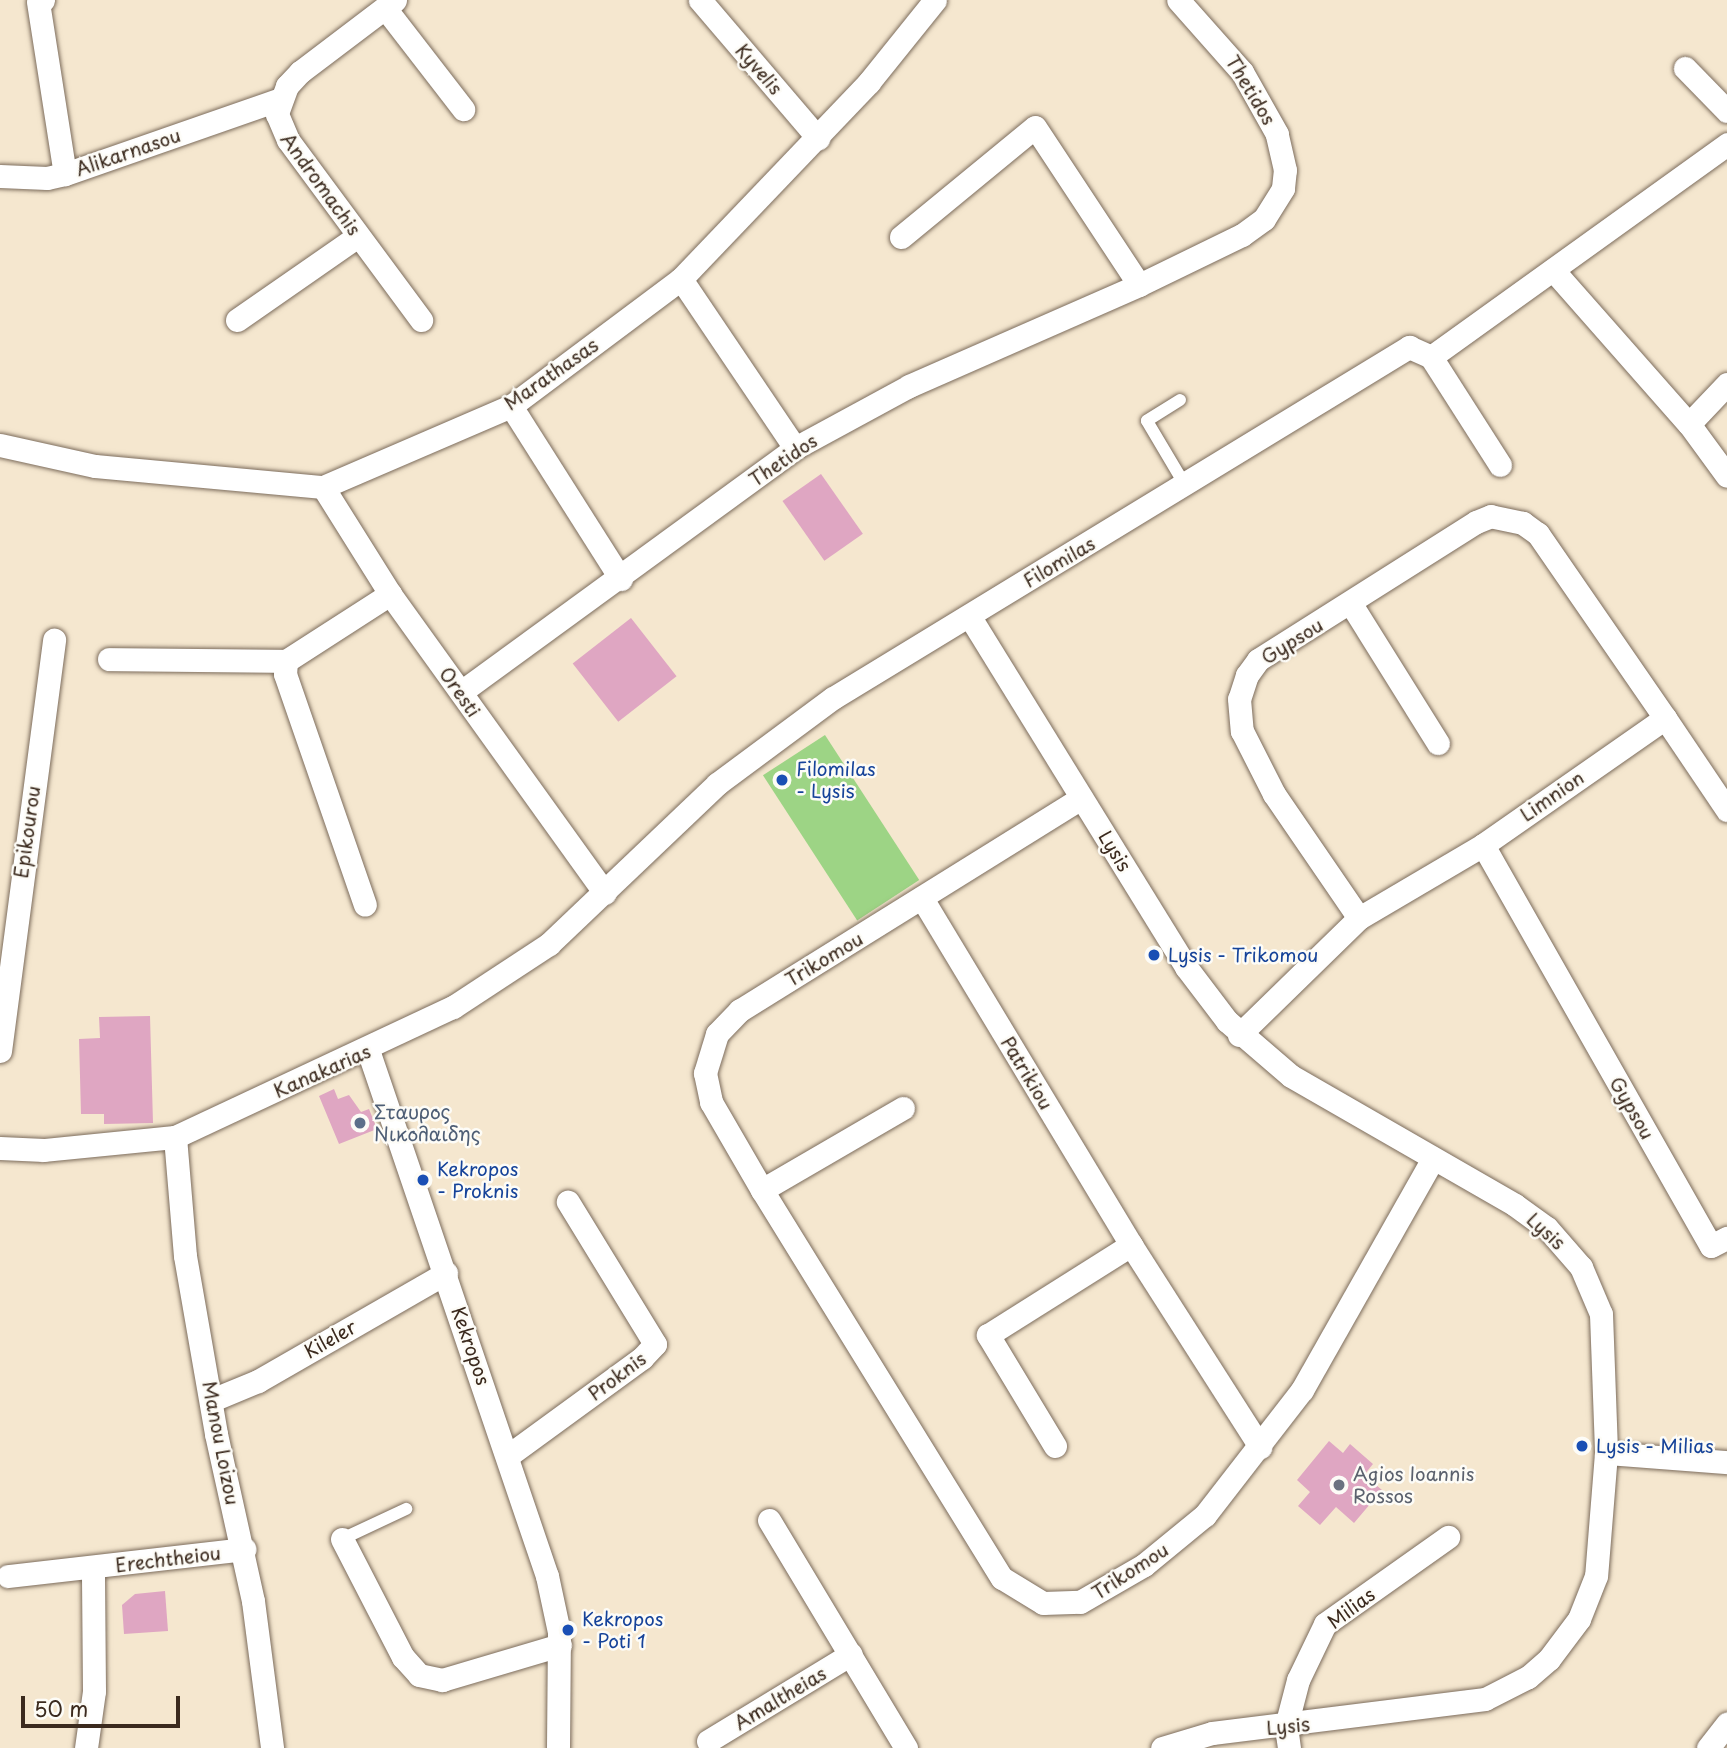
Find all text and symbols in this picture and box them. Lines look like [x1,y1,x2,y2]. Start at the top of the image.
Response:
street label: Kyvelis [731,39,787,99]
street label: Thetidos [1221,51,1281,129]
street label: Alikarnasou [73,123,183,181]
street label: Andromachis [276,128,366,240]
street label: Marathasas [500,333,602,415]
street label: Thetidos [745,429,821,491]
street label: Filomilas [1019,532,1099,592]
street label: Gypsou [1257,613,1327,669]
street label: Oresti [435,663,485,721]
place label: Filomilas - Lysis [796,758,876,802]
street label: Limnion [1516,766,1588,826]
marker: Filomilas - Lysis [774,772,790,788]
street label: Epikourou [9,784,45,880]
street label: Lysis [1094,827,1136,875]
street label: Trikomou [781,927,867,991]
place label: Lysis - Trikomou [1168,944,1320,966]
marker: Lysis - Trikomou [1146,947,1162,963]
street label: Patrikiou [996,1032,1058,1114]
street label: Kanakarias [270,1039,374,1103]
street label: Gypsou [1605,1073,1659,1143]
place label: Σταυρος Νικολαιδης [374,1101,480,1145]
marker: Σταυρος Νικολαιδης [352,1115,368,1131]
place label: Kekropos - Proknis [437,1158,519,1202]
marker: Kekropos - Proknis [415,1172,431,1188]
street label: Lysis [1522,1208,1570,1254]
street label: Kekropos [447,1304,495,1388]
street label: Kileler [300,1315,360,1363]
street label: Proknis [584,1347,650,1405]
street label: Manou Loizou [198,1379,244,1507]
place label: Lysis - Milias [1596,1435,1715,1457]
marker: Lysis - Milias [1574,1438,1590,1454]
place label: Agios Ioannis Rossos [1353,1463,1475,1507]
marker: Agios Ioannis Rossos [1331,1477,1347,1493]
street label: Trikomou [1087,1538,1173,1604]
street label: Erechtheiou [114,1541,222,1577]
street label: Milias [1323,1583,1379,1633]
place label: Kekropos - Poti 1 [582,1608,663,1652]
marker: Kekropos - Poti 1 [560,1622,576,1638]
street label: Amaltheias [730,1662,830,1734]
scale bar [24,1682,184,1726]
text: 50 m [34,1692,88,1724]
street label: Lysis [1265,1712,1311,1740]

